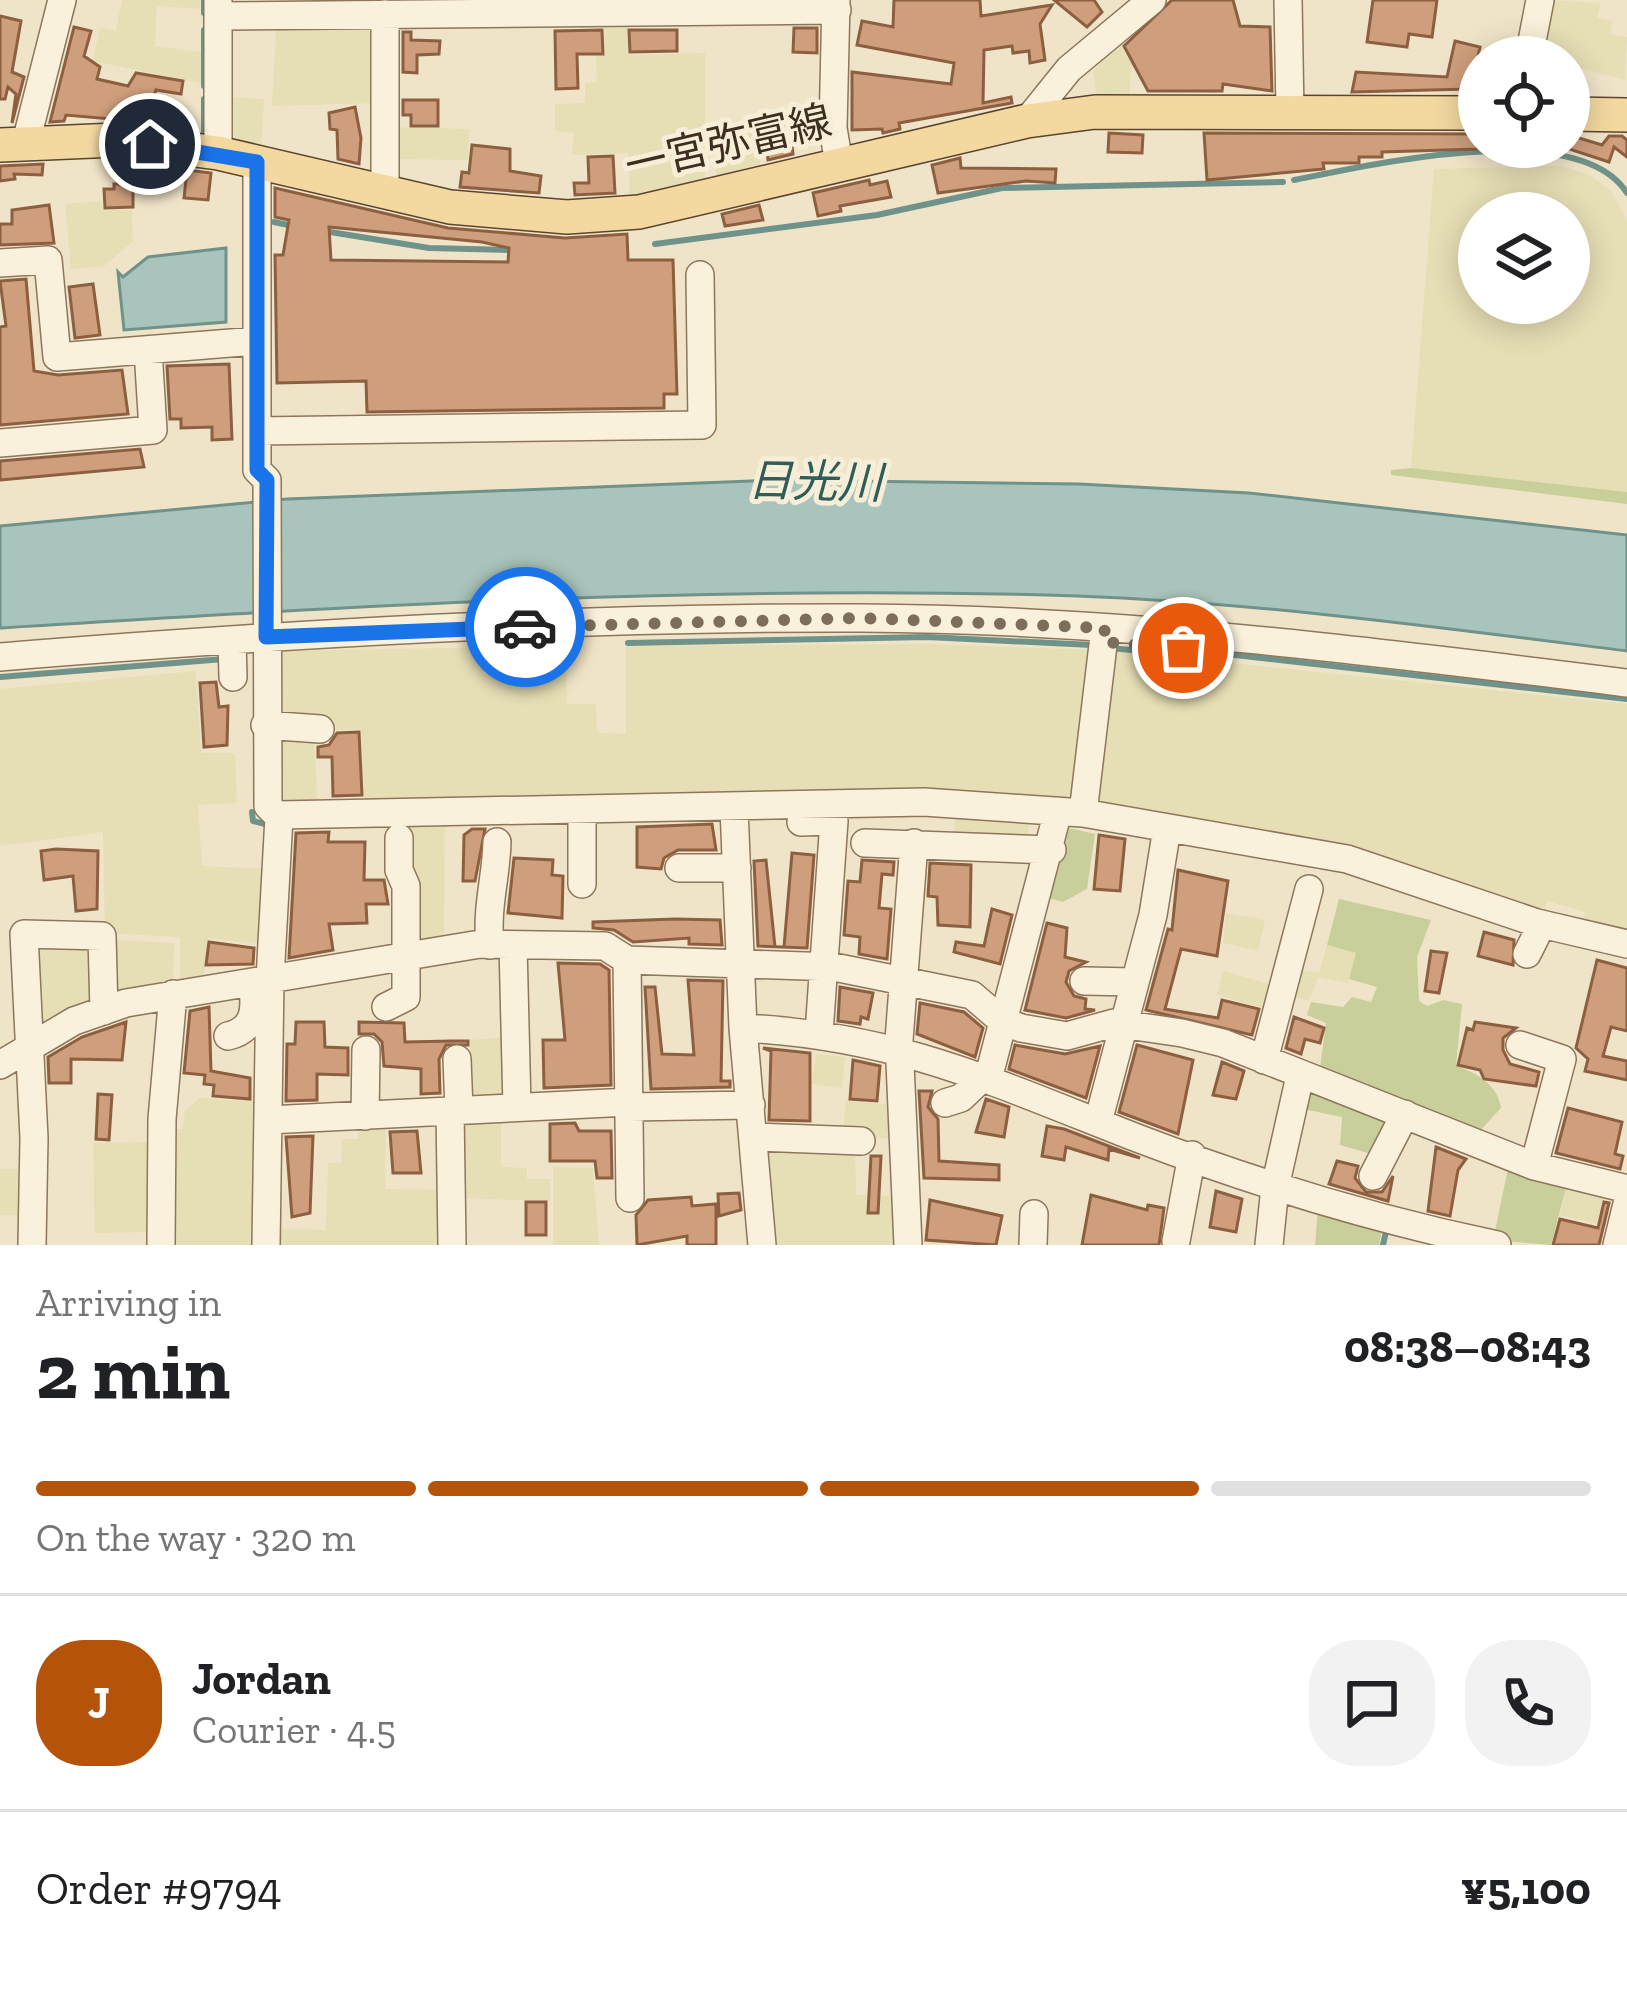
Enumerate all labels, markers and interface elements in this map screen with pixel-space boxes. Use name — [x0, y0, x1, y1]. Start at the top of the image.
map controls — [1458, 36, 1590, 324]
button: locate — [1458, 36, 1590, 168]
pin — [99, 93, 201, 195]
street label: 一宮弥富線 — [620, 95, 836, 191]
icon: home — [117, 111, 183, 177]
button: layers — [1458, 192, 1590, 324]
water label: 日光川 — [747, 454, 887, 510]
courier — [465, 567, 585, 687]
icon: car — [492, 594, 558, 660]
pin — [1132, 597, 1234, 699]
icon: bag — [1150, 615, 1216, 681]
text: Arriving in — [36, 1279, 221, 1326]
text: 08:38–08:43 — [1344, 1320, 1591, 1374]
text: 2 min — [36, 1324, 230, 1418]
text: On the way · 320 m — [36, 1514, 356, 1561]
button: chat — [1309, 1640, 1435, 1766]
button: phone — [1465, 1640, 1591, 1766]
text: Jordan — [192, 1652, 331, 1706]
text: J — [88, 1676, 110, 1730]
text: Courier · 4.5 — [192, 1706, 396, 1753]
text: Order #9794 — [36, 1862, 282, 1916]
text: ¥5,100 — [1461, 1862, 1591, 1916]

